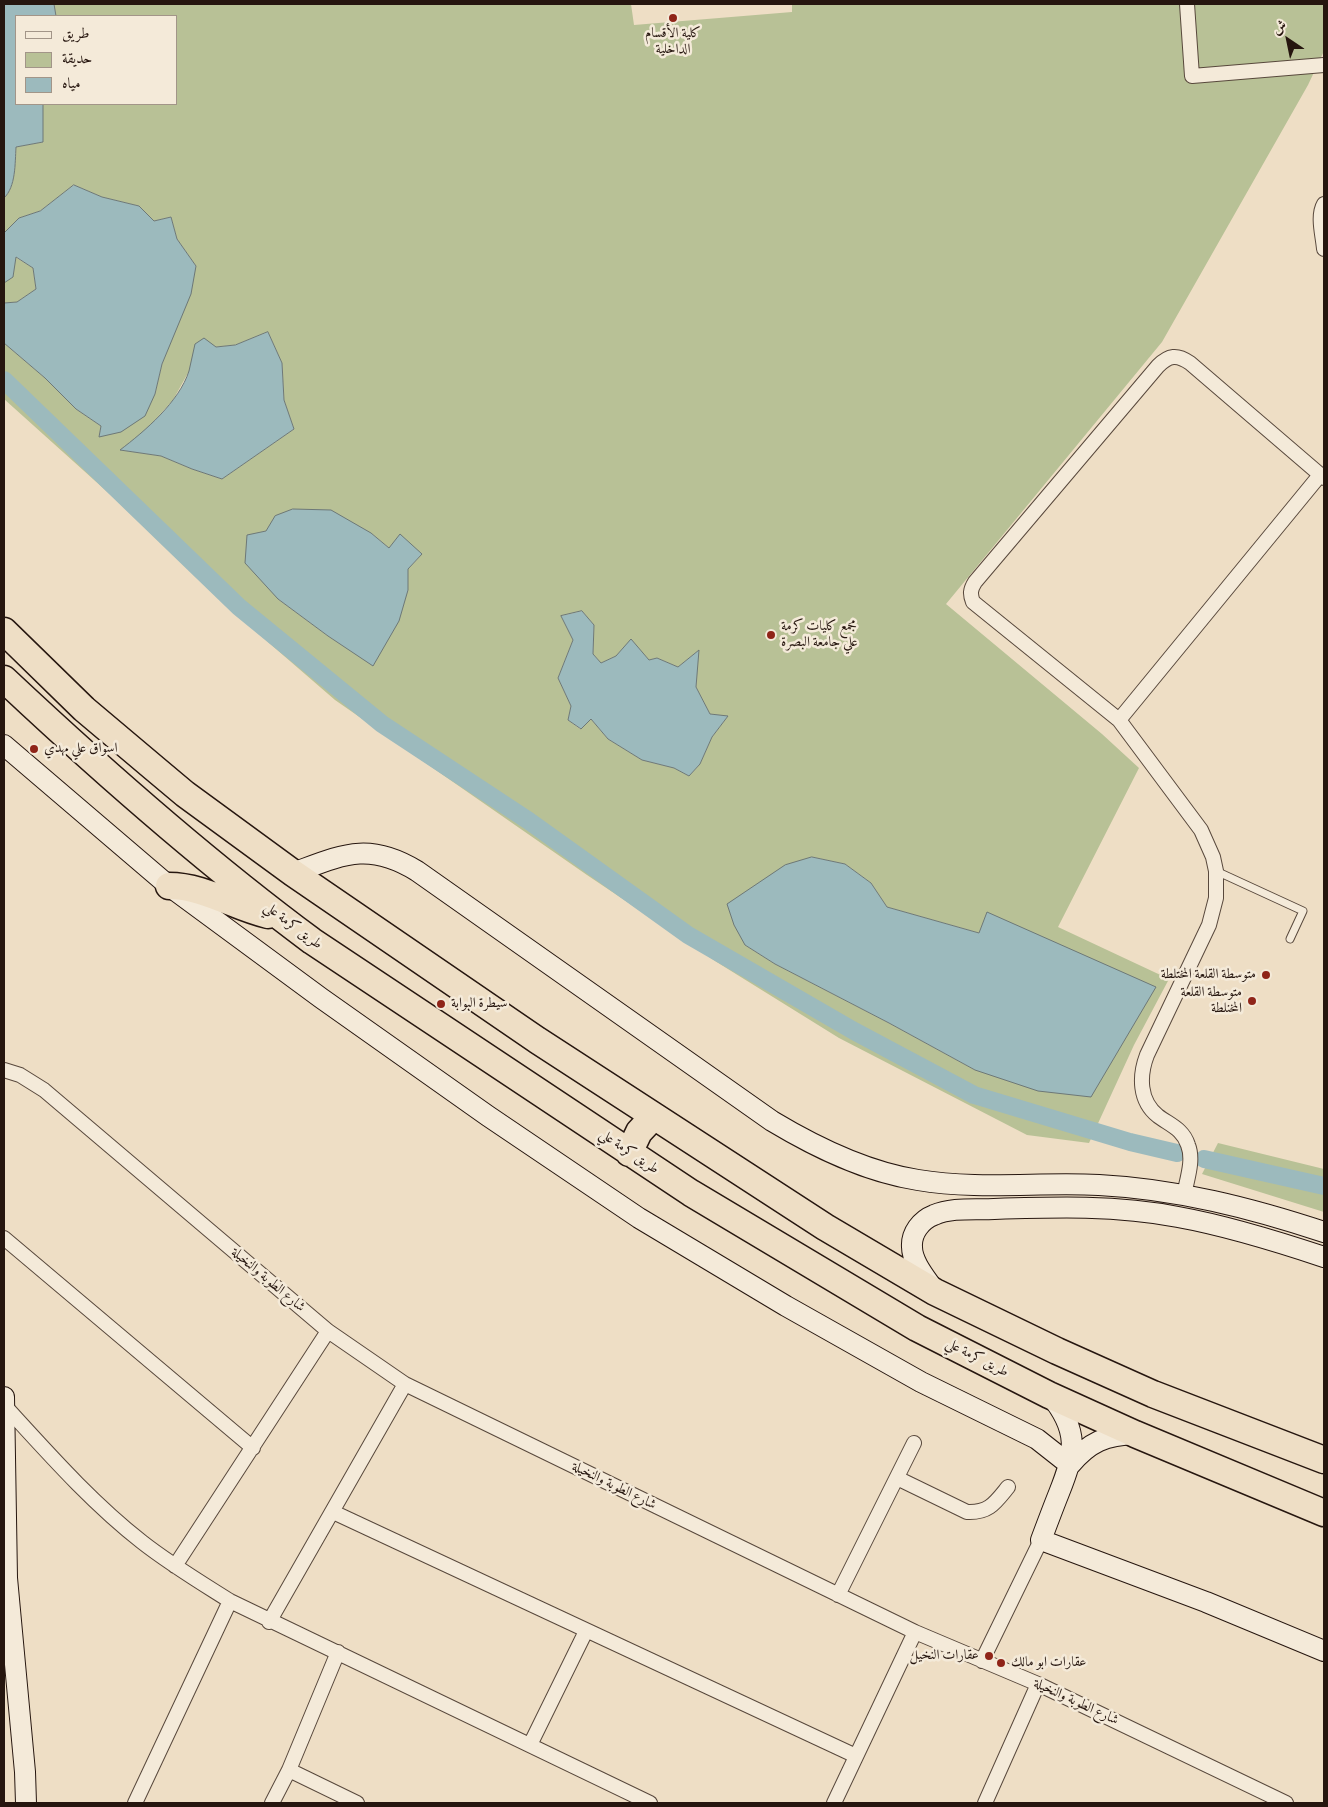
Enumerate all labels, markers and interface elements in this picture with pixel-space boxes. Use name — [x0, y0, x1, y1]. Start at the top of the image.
marker: كلية الأقسام الداخلية — [667, 12, 679, 24]
legend — [15, 15, 178, 105]
north arrow — [1263, 15, 1313, 65]
text: ش — [1268, 15, 1290, 39]
text: طريق — [62, 23, 89, 43]
place label: كلية الأقسام الداخلية — [645, 26, 701, 58]
text: حديقة — [62, 48, 92, 68]
text: مياه — [62, 73, 80, 93]
place label: مجمع كليات كرمة علي جامعة البصرة — [781, 619, 858, 652]
marker: مجمع كليات كرمة علي جامعة البصرة — [765, 629, 777, 641]
place label: اسواق علي مهدي — [44, 741, 117, 757]
marker: اسواق علي مهدي — [28, 743, 40, 755]
street label: طريق كرمة علي — [261, 899, 325, 953]
place label: متوسطة القلعة المختلطة — [1161, 967, 1256, 983]
marker: متوسطة القلعة المختلطة — [1260, 969, 1272, 981]
place label: متوسطة القلعة المخنلطة — [1181, 985, 1242, 1018]
marker: متوسطة القلعة المخنلطة — [1246, 995, 1258, 1007]
place label: سيطرة البوابة — [451, 996, 508, 1012]
marker: سيطرة البوابة — [435, 998, 447, 1010]
street label: طريق كرمة علي — [596, 1126, 662, 1178]
street label: شارع الطوبة والنخيلة — [227, 1244, 309, 1316]
street label: طريق كرمة علي — [943, 1335, 1011, 1381]
street label: شارع الطوبة والنخيلة — [569, 1458, 659, 1514]
place label: عقارات النخيل — [910, 1648, 979, 1664]
marker: عقارات النخيل — [983, 1650, 995, 1662]
place label: عقارات ابو مالك — [1011, 1655, 1087, 1671]
marker: عقارات ابو مالك — [995, 1657, 1007, 1669]
street label: شارع الطوبة والنخيلة — [1031, 1675, 1121, 1729]

